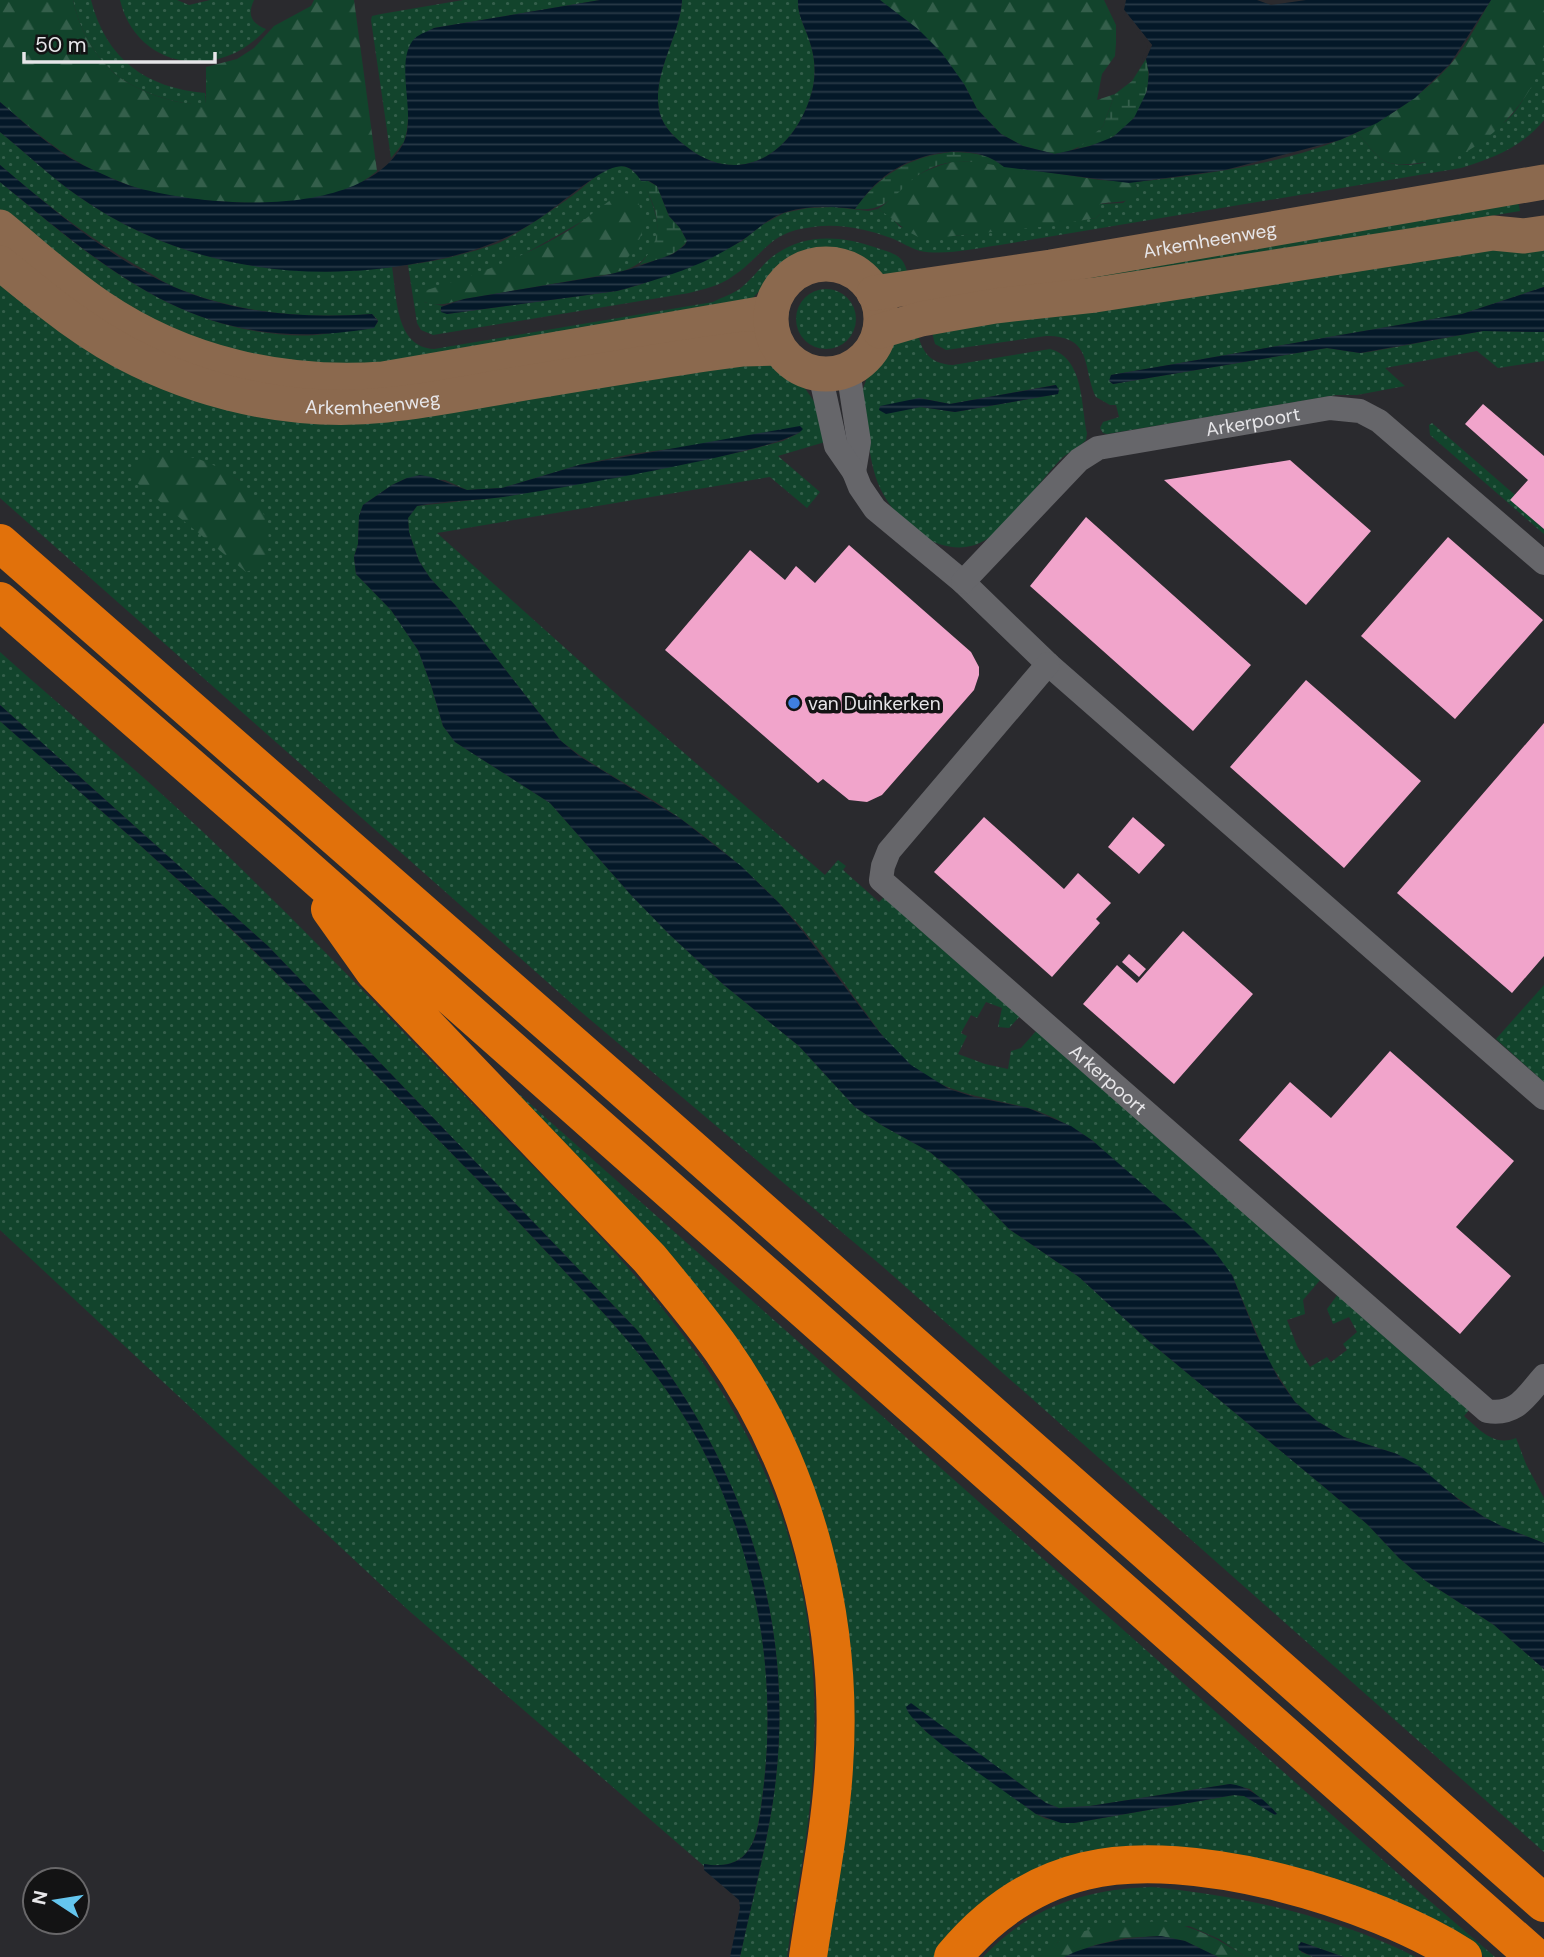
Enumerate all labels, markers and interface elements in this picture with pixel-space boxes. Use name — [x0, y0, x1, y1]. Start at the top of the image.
scale bar — [24, 21, 215, 65]
text: 50 m — [35, 31, 86, 59]
street label: Arkemheenweg — [1141, 216, 1279, 263]
street label: Arkemheenweg — [304, 385, 442, 420]
street label: Arkerpoort — [1204, 401, 1302, 442]
place label: van Duinkerken — [808, 691, 941, 716]
marker: van Duinkerken — [786, 695, 802, 711]
street label: Arkerpoort — [1064, 1038, 1152, 1120]
north arrow — [21, 1866, 91, 1936]
text: N — [26, 1888, 54, 1907]

